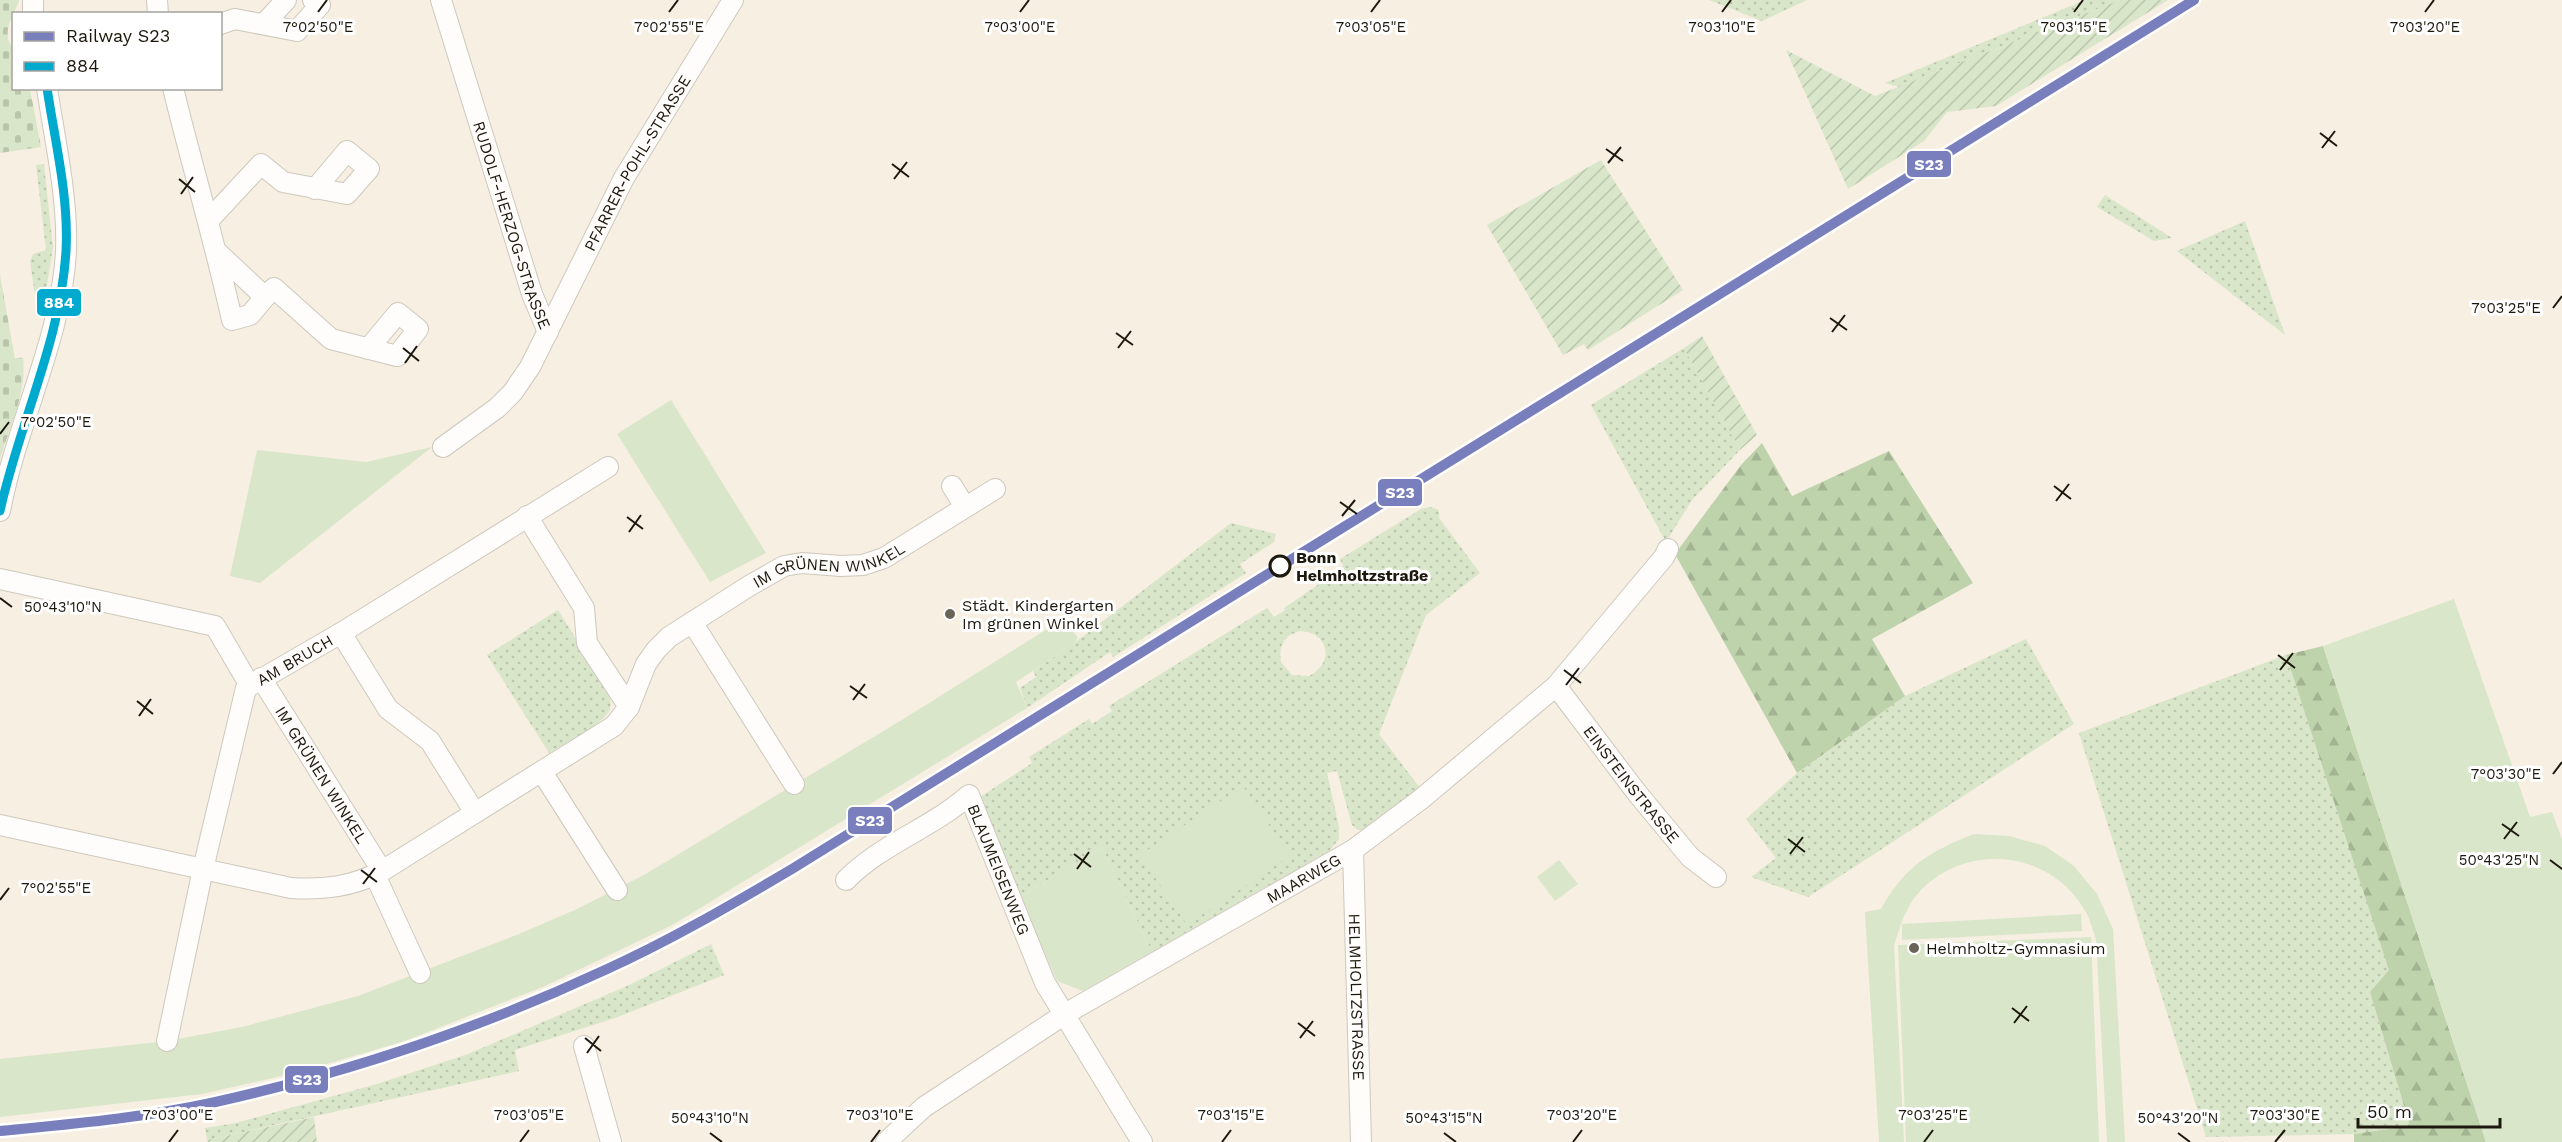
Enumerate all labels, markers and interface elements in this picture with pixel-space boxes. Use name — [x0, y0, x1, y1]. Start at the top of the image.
legend — [12, 12, 222, 90]
text: 7°02'50"E — [283, 18, 353, 36]
text: 7°02'55"E — [634, 18, 704, 36]
text: 7°03'00"E — [985, 18, 1055, 36]
text: 7°03'05"E — [1336, 18, 1406, 36]
text: 7°03'10"E — [1688, 18, 1756, 36]
text: 7°03'15"E — [2041, 18, 2107, 36]
text: 7°03'20"E — [2390, 18, 2460, 36]
text: Railway S23 — [66, 25, 170, 46]
text: 884 — [66, 55, 99, 76]
street label: PFARRER-POHL-STRASSE — [580, 72, 695, 254]
street label: RUDOLF-HERZOG-STRASSE — [469, 119, 555, 332]
line badge: S23 — [1906, 150, 1952, 178]
text: S23 — [1914, 155, 1944, 174]
line badge: 884 — [36, 288, 82, 317]
text: 884 — [44, 293, 74, 312]
text: 7°03'25"E — [2471, 299, 2541, 317]
text: 7°02'50"E — [21, 413, 91, 431]
line badge: S23 — [1377, 478, 1423, 507]
text: S23 — [1385, 483, 1415, 502]
street label: IM GRÜNEN WINKEL — [749, 538, 909, 592]
place label: Bonn Helmholtzstraße — [1296, 548, 1428, 585]
marker: Bonn Helmholtzstraße — [1269, 555, 1291, 577]
place label: Städt. Kindergarten Im grünen Winkel — [962, 596, 1114, 633]
text: 50°43'10"N — [24, 598, 102, 616]
marker: Städt. Kindergarten Im grünen Winkel — [943, 607, 957, 621]
street label: AM BRUCH — [253, 631, 336, 690]
street label: IM GRÜNEN WINKEL — [271, 703, 371, 847]
street label: EINSTEINSTRASSE — [1579, 722, 1683, 847]
text: 7°03'30"E — [2471, 765, 2541, 783]
street label: BLAUMEISENWEG — [964, 801, 1033, 938]
line badge: S23 — [847, 806, 893, 835]
text: S23 — [855, 811, 885, 830]
street label: MAARWEG — [1263, 850, 1344, 907]
text: 50°43'25"N — [2459, 851, 2539, 869]
text: 7°02'55"E — [21, 879, 91, 897]
street label: HELMHOLTZSTRASSE — [1345, 913, 1368, 1081]
place label: Helmholtz-Gymnasium — [1926, 939, 2106, 958]
marker: Helmholtz-Gymnasium — [1907, 941, 1921, 955]
line badge: S23 — [284, 1065, 329, 1094]
text: S23 — [292, 1070, 322, 1089]
scale bar — [2358, 1091, 2500, 1129]
text: 50 m — [2367, 1101, 2412, 1122]
text: 7°03'00"E — [143, 1106, 213, 1124]
text: 7°03'05"E — [494, 1106, 564, 1124]
text: 7°03'10"E — [846, 1106, 914, 1124]
text: 7°03'15"E — [1198, 1106, 1264, 1124]
text: 7°03'20"E — [1547, 1106, 1617, 1124]
text: 7°03'25"E — [1898, 1106, 1968, 1124]
text: 7°03'30"E — [2250, 1106, 2320, 1124]
text: 50°43'10"N — [671, 1109, 749, 1127]
text: 50°43'15"N — [1405, 1109, 1483, 1127]
text: 50°43'20"N — [2137, 1109, 2219, 1127]

